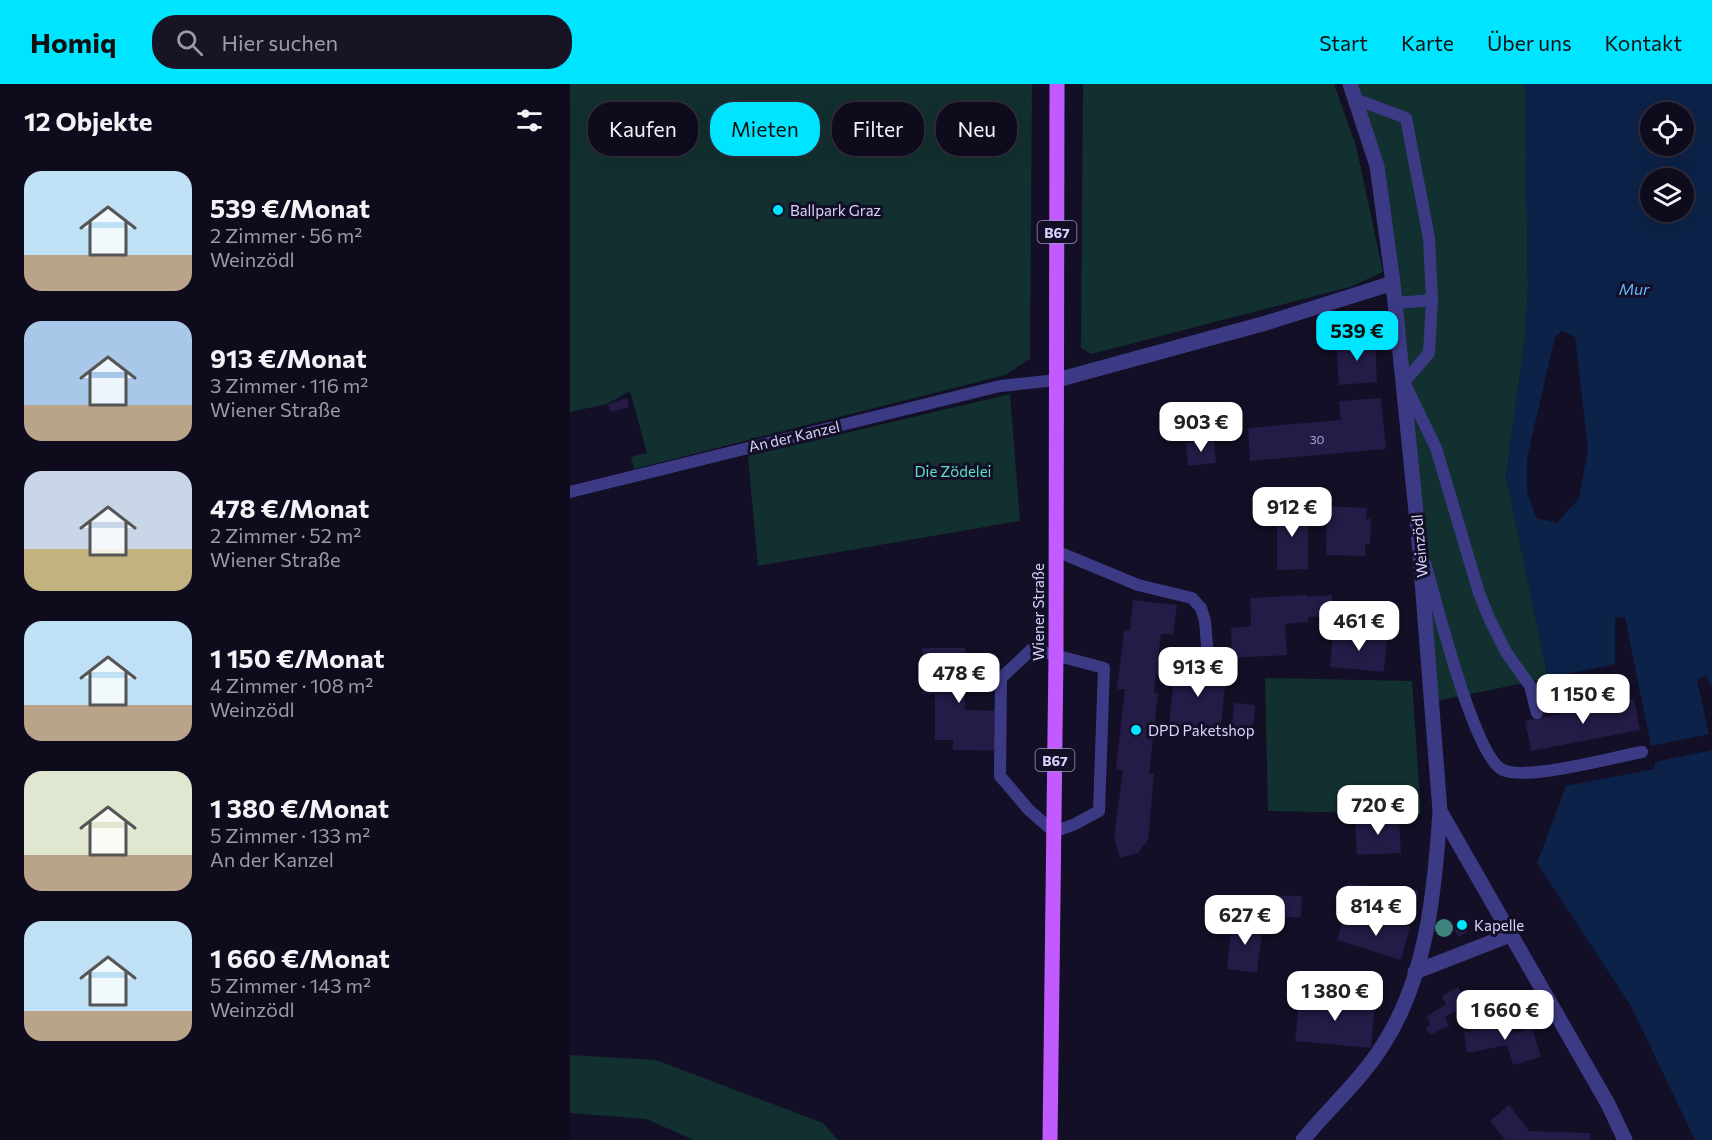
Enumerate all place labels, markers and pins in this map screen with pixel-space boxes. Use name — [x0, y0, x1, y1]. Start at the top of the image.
place label: Ballpark Graz — [790, 201, 881, 219]
marker: Ballpark Graz — [771, 203, 785, 217]
pin: 539 € — [1315, 311, 1399, 362]
pin: 903 € — [1159, 402, 1243, 453]
pin: 912 € — [1250, 487, 1334, 538]
pin: 461 € — [1317, 601, 1401, 652]
pin: 913 € — [1156, 647, 1240, 698]
pin: 478 € — [917, 653, 1001, 704]
pin: 1 150 € — [1528, 674, 1638, 725]
place label: DPD Paketshop — [1148, 721, 1255, 739]
marker: DPD Paketshop — [1129, 723, 1143, 737]
pin: 720 € — [1336, 785, 1420, 836]
pin: 814 € — [1334, 886, 1418, 937]
pin: 627 € — [1203, 895, 1287, 946]
place label: Kapelle — [1474, 916, 1524, 934]
marker: Kapelle — [1455, 918, 1469, 932]
pin: 1 380 € — [1280, 971, 1390, 1022]
pin: 1 660 € — [1450, 990, 1560, 1041]

